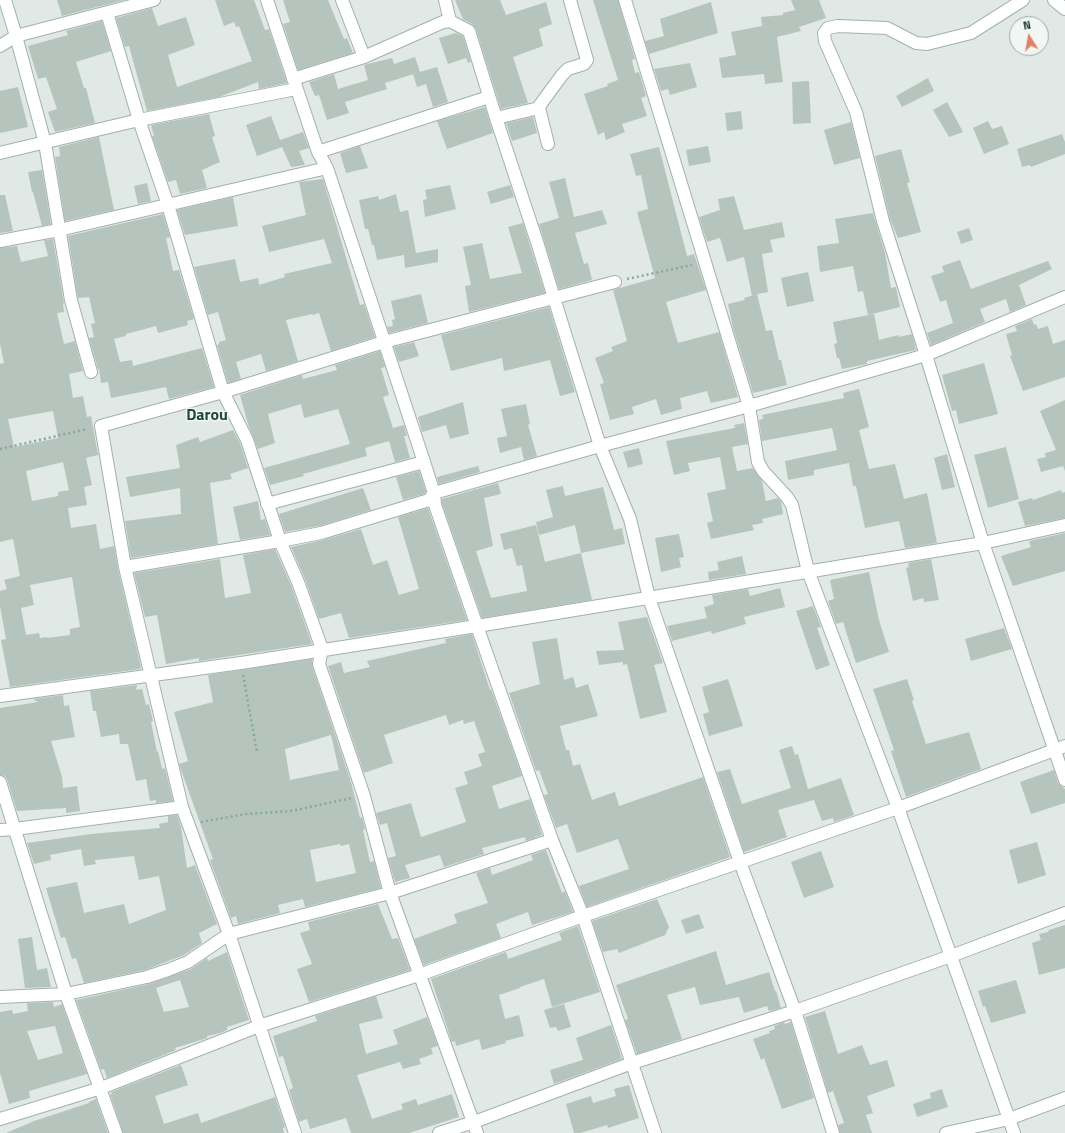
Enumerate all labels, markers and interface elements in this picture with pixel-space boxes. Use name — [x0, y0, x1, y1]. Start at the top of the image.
north arrow — [1009, 16, 1049, 56]
text: N — [1022, 17, 1032, 34]
district label: Darou — [186, 406, 228, 426]

